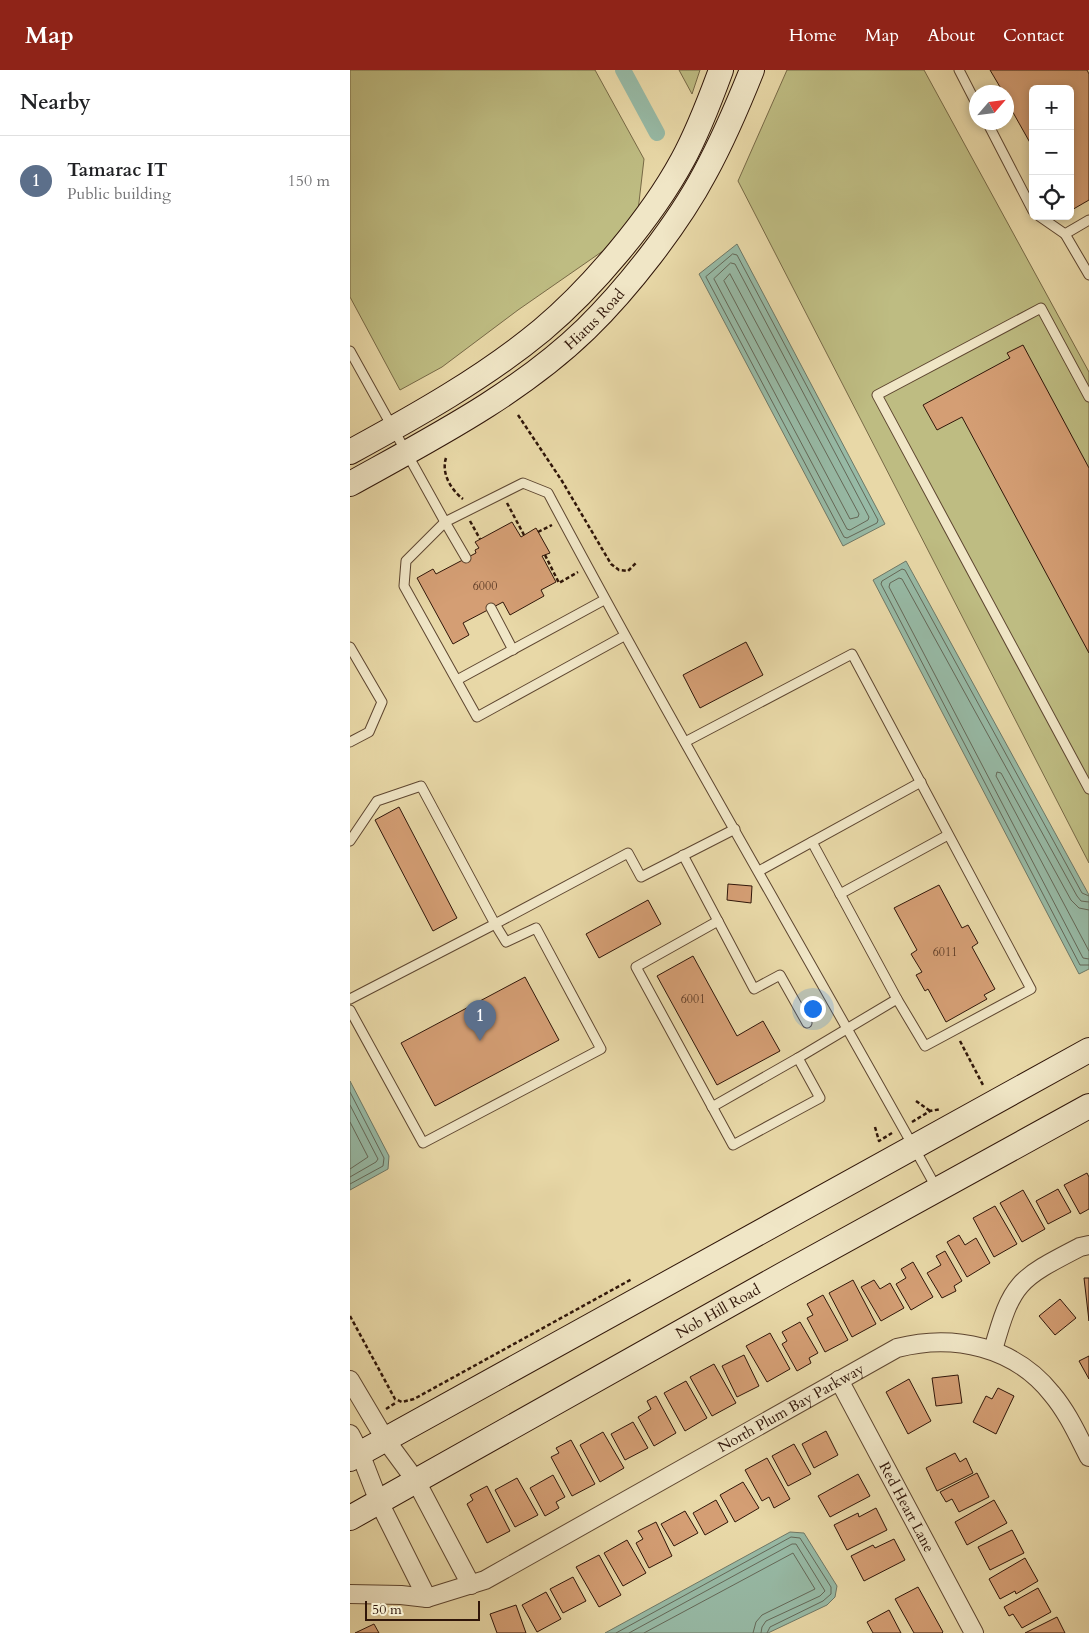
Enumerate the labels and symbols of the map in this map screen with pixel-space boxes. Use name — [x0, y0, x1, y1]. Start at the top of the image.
north arrow — [969, 85, 1014, 130]
street label: Hiatus Road — [560, 285, 629, 354]
house number: 6000 — [473, 578, 497, 594]
house number: 6011 — [933, 944, 957, 960]
house number: 6001 — [681, 991, 705, 1007]
your location — [800, 996, 826, 1022]
pin: 1 — [464, 1000, 496, 1041]
street label: Nob Hill Road — [672, 1279, 764, 1343]
street label: North Plum Bay Parkway — [714, 1358, 868, 1457]
street label: Red Heart Lane — [874, 1458, 939, 1556]
scale bar — [365, 1598, 480, 1621]

